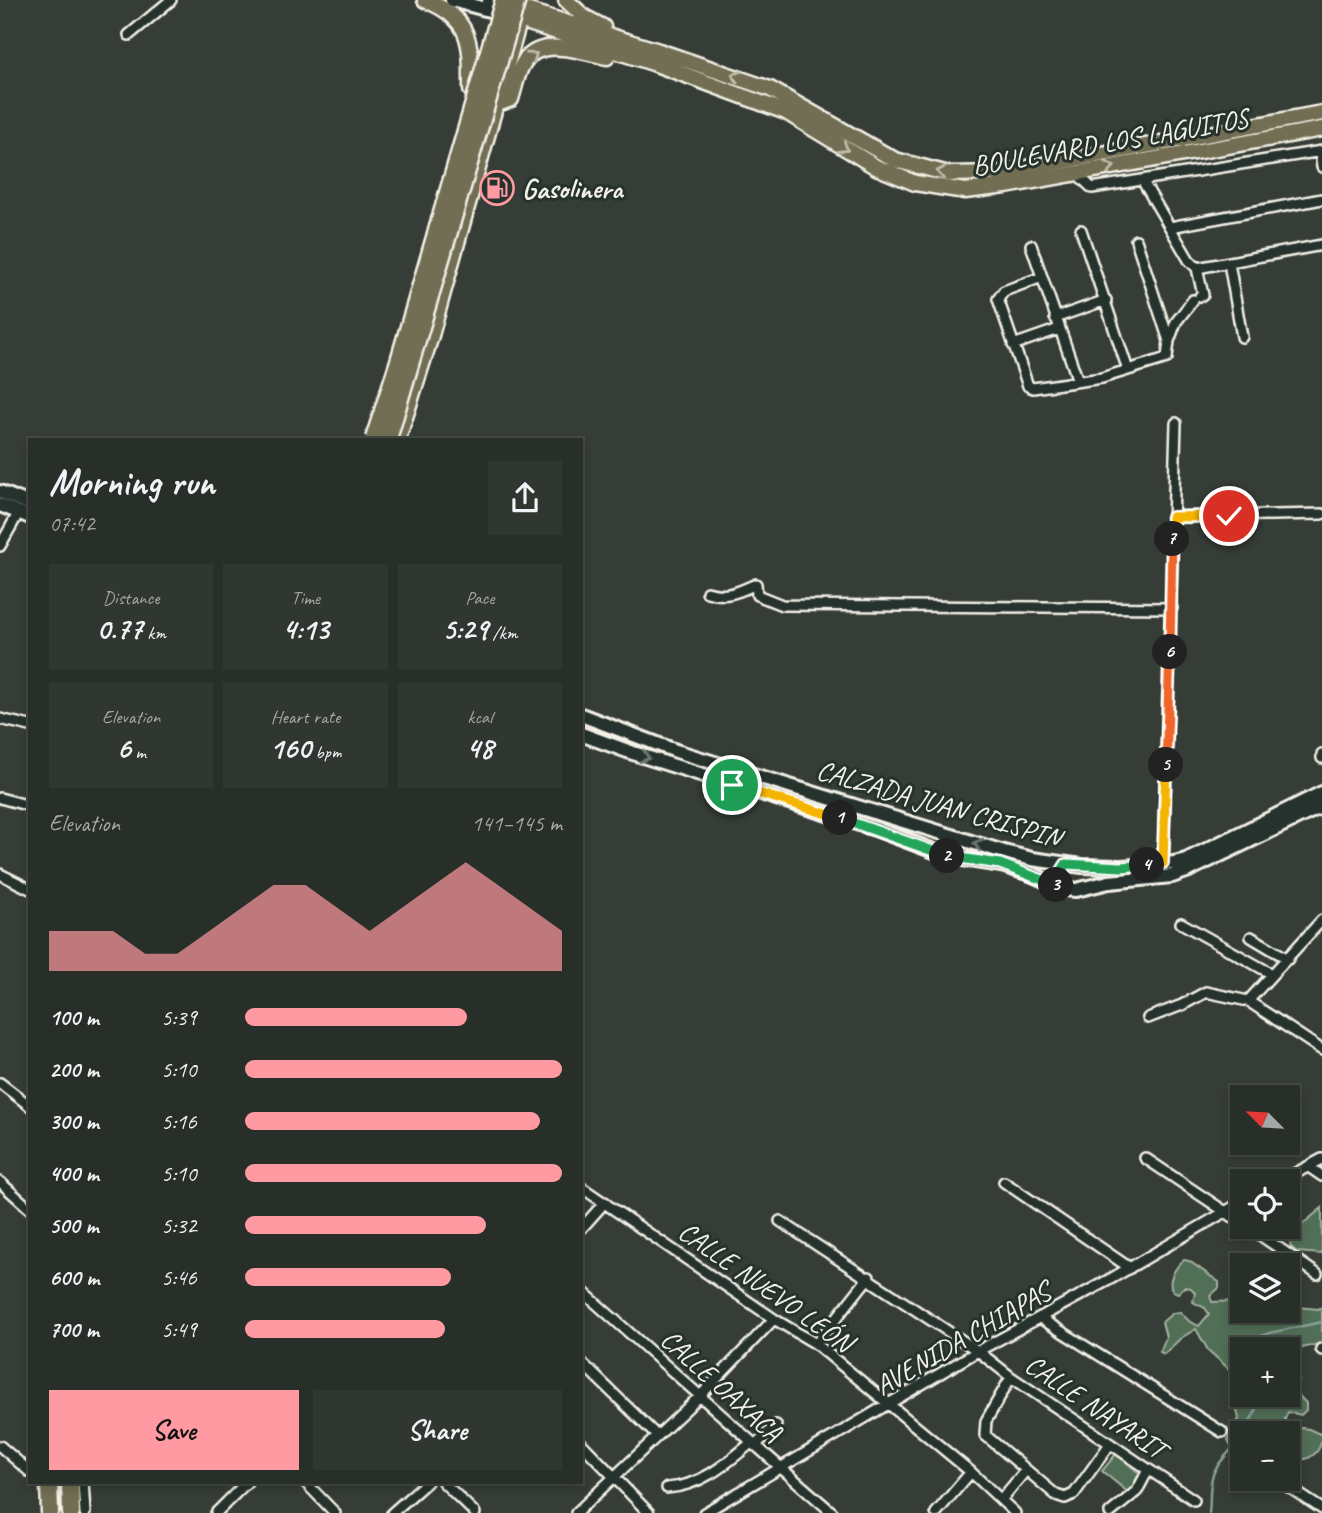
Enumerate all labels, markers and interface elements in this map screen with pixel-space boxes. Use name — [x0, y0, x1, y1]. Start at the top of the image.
one-way arrow — [525, 52, 538, 64]
one-way arrow — [731, 70, 743, 84]
street label: BOULEVARD LOS LAGUITOS — [969, 99, 1254, 183]
one-way arrow — [837, 139, 850, 152]
one-way arrow — [1103, 161, 1115, 176]
one-way arrow — [935, 165, 947, 180]
fuel station icon: Gasolinera — [478, 169, 516, 207]
place label: Gasolinera — [522, 171, 625, 206]
text: Morning run — [49, 459, 215, 506]
button: share — [488, 461, 562, 535]
pin — [1199, 486, 1259, 546]
icon: check — [1210, 497, 1248, 535]
text: 07:42 — [49, 509, 95, 538]
pin: 7 — [1154, 522, 1190, 556]
text: 7 — [1167, 526, 1176, 550]
text: Distance — [103, 586, 160, 610]
text: Time — [291, 586, 320, 610]
text: Pace — [465, 586, 494, 610]
text: 0.77 — [96, 610, 143, 648]
text: 4:13 — [282, 610, 329, 648]
text: 5:29 — [442, 610, 488, 648]
text: km — [143, 621, 166, 645]
text: /km — [488, 621, 517, 645]
pin: 6 — [1152, 634, 1188, 670]
text: 6 — [1165, 639, 1174, 663]
text: Elevation — [102, 705, 160, 729]
text: Heart rate — [271, 705, 340, 729]
text: kcal — [467, 705, 492, 729]
text: 6 — [116, 729, 131, 767]
text: 160 — [270, 729, 311, 767]
text: 48 — [466, 729, 493, 767]
text: m — [131, 740, 146, 764]
text: bpm — [311, 740, 341, 764]
pin: 5 — [1148, 748, 1184, 782]
one-way arrow — [638, 749, 651, 763]
street label: CALZADA JUAN CRISPIN — [813, 752, 1069, 856]
text: 5 — [1161, 752, 1170, 776]
pin — [702, 755, 762, 815]
icon: arrive — [713, 766, 751, 804]
pin: 1 — [822, 800, 858, 836]
text: 1 — [835, 805, 844, 829]
text: Elevation — [49, 809, 120, 838]
text: 141–145 m — [471, 809, 562, 838]
pin: 2 — [930, 838, 964, 874]
one-way arrow — [973, 838, 985, 852]
text: 2 — [942, 843, 951, 867]
pin: 4 — [1130, 848, 1164, 882]
text: 4 — [1142, 852, 1151, 876]
pin: 3 — [1038, 868, 1074, 903]
text: 3 — [1051, 872, 1060, 896]
text: 100 m — [49, 1003, 99, 1032]
text: 5:39 — [161, 1003, 197, 1032]
text: 200 m — [49, 1055, 99, 1084]
text: 5:10 — [161, 1055, 197, 1084]
north arrow — [1230, 1085, 1300, 1155]
map controls — [1230, 1085, 1300, 1491]
text: 300 m — [49, 1107, 99, 1136]
text: 5:16 — [161, 1107, 197, 1136]
text: 400 m — [49, 1159, 99, 1188]
text: 5:10 — [161, 1159, 197, 1188]
button: locate — [1230, 1169, 1300, 1239]
text: 500 m — [49, 1211, 98, 1240]
text: 5:32 — [161, 1211, 197, 1240]
street label: CALLE NUEVO LEÓN — [672, 1213, 863, 1362]
button: layers — [1230, 1253, 1300, 1323]
text: 600 m — [49, 1263, 99, 1292]
text: 5:46 — [161, 1263, 197, 1292]
street label: AVENIDA CHIAPAS — [868, 1271, 1061, 1403]
text: 700 m — [49, 1315, 99, 1344]
text: 5:49 — [161, 1315, 197, 1344]
street label: CALLE OAXACA — [654, 1322, 791, 1450]
button: + — [1230, 1337, 1300, 1407]
street label: CALLE NAYARIT — [1019, 1346, 1178, 1470]
button: Save — [49, 1390, 299, 1470]
button: Share — [313, 1390, 562, 1470]
button: − — [1230, 1421, 1300, 1491]

